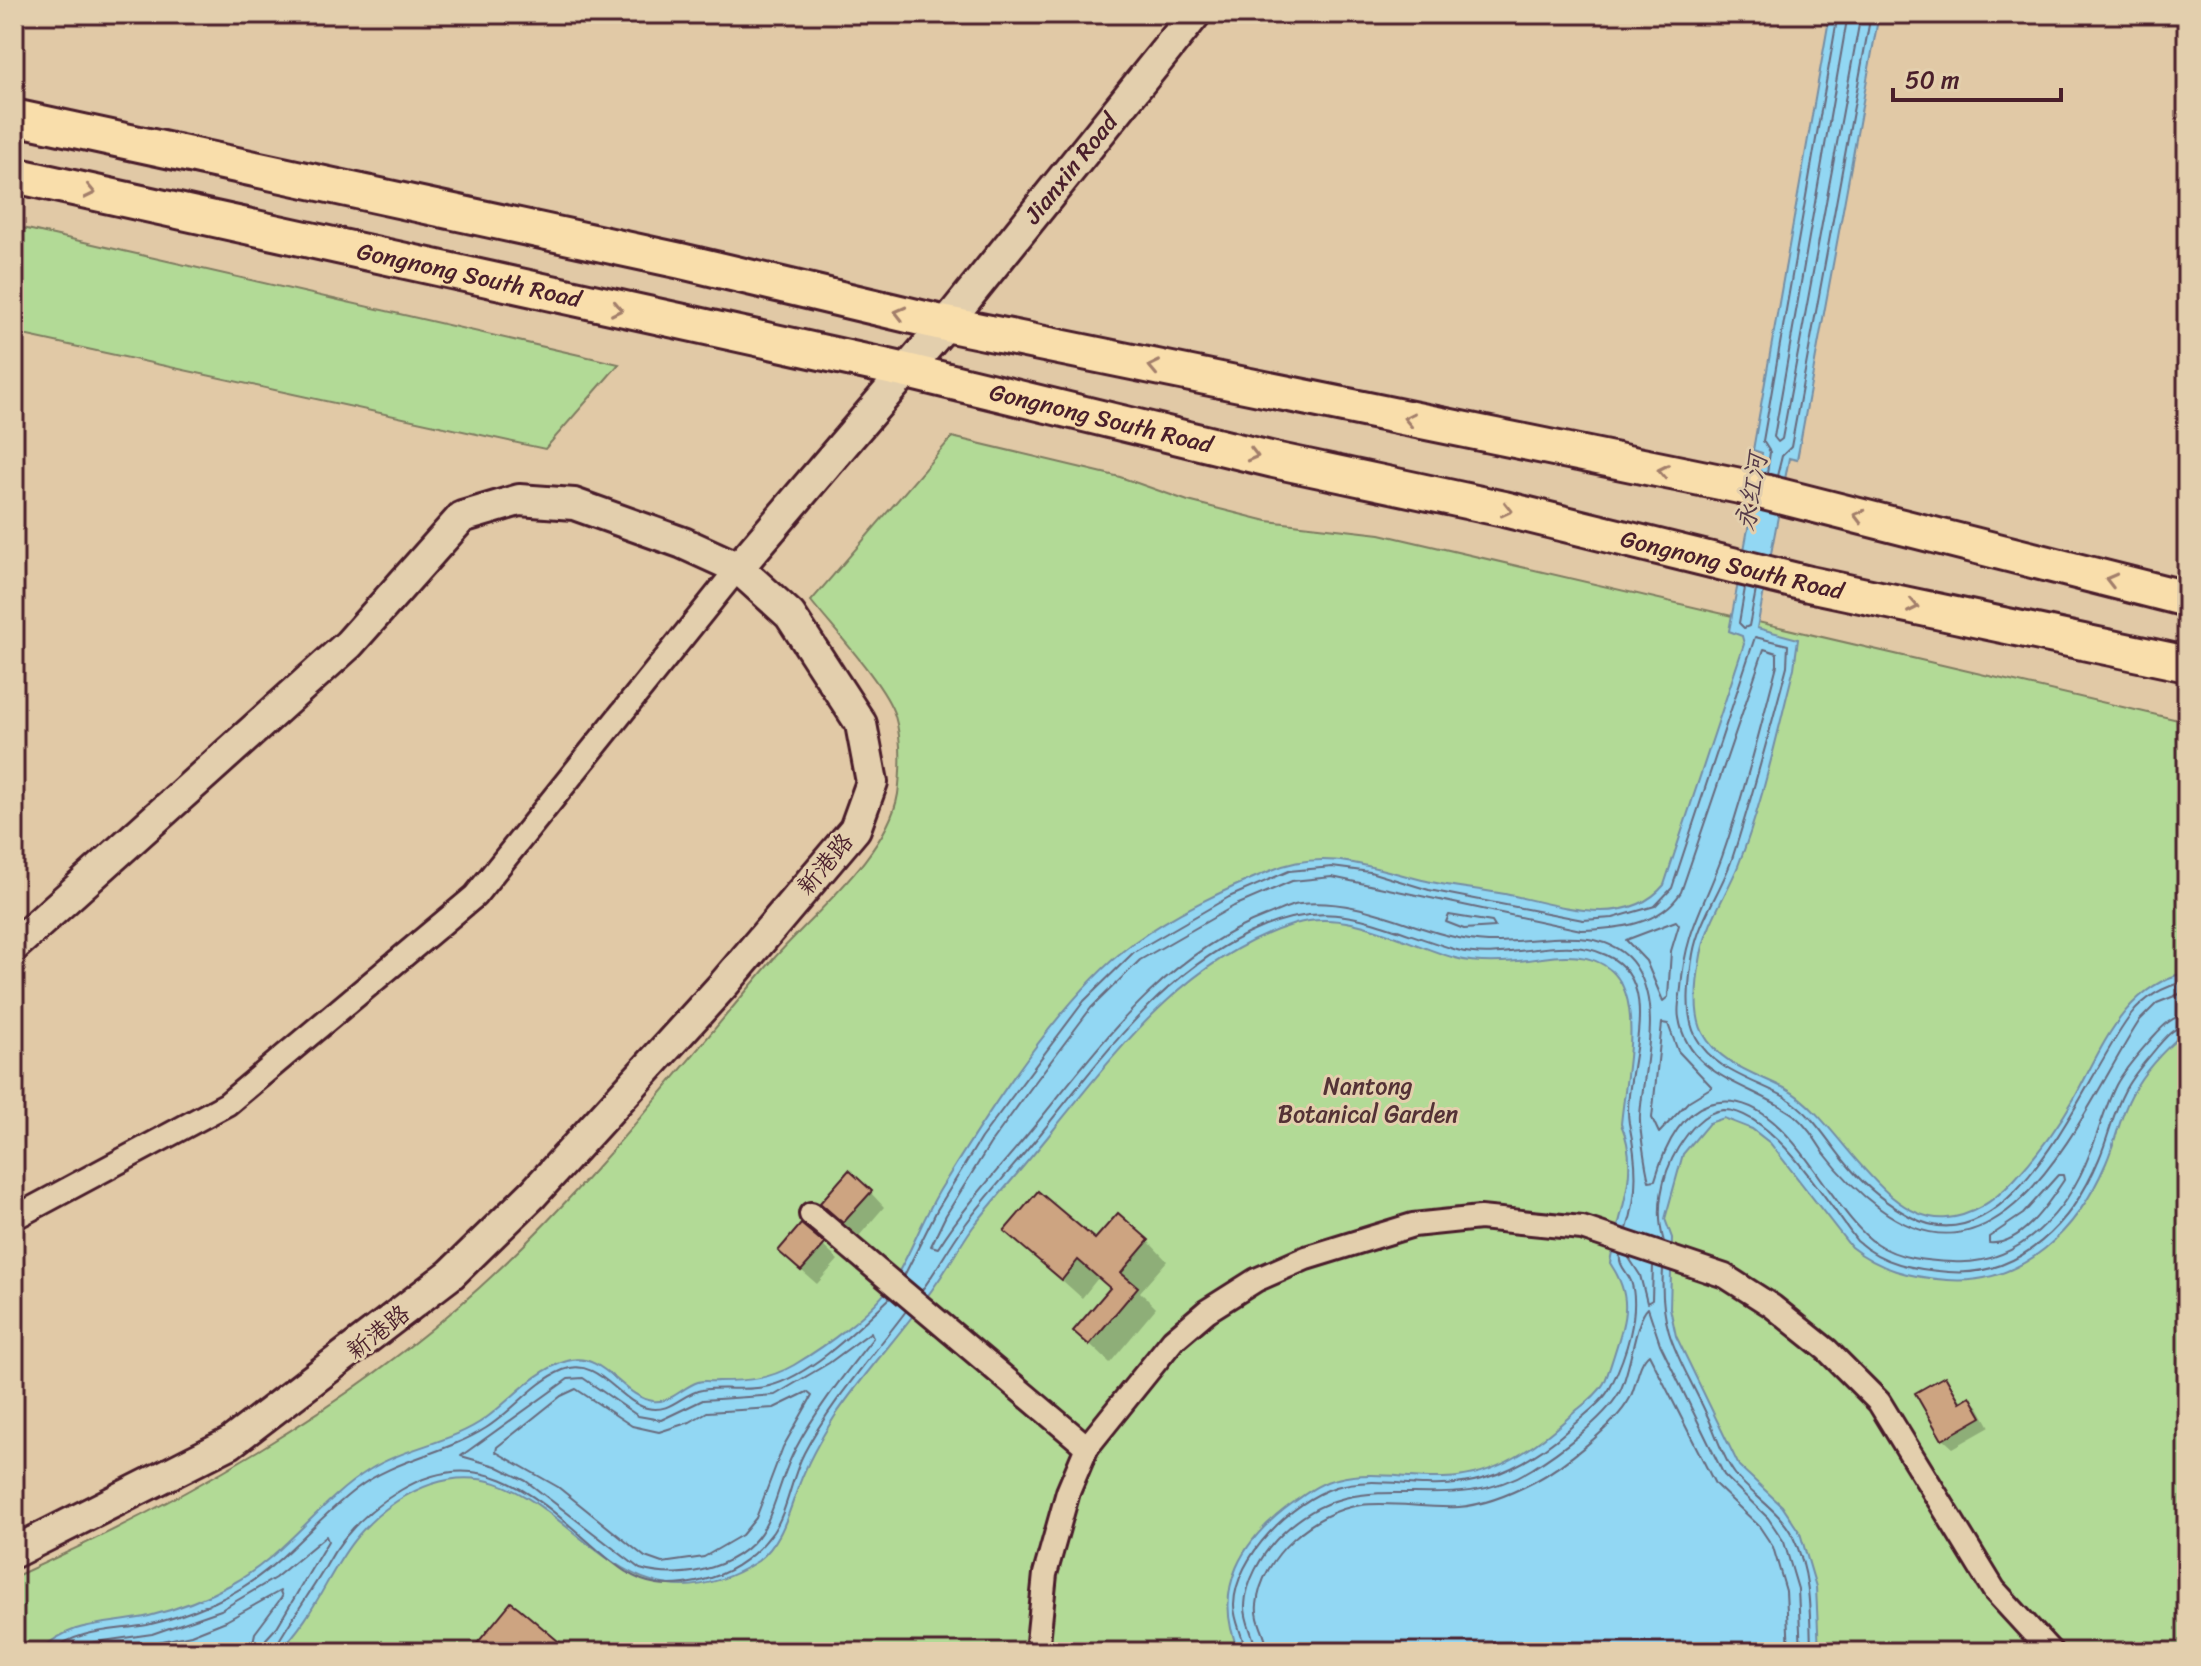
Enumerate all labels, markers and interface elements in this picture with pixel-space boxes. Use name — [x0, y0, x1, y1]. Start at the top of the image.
scale bar — [1893, 52, 2061, 102]
text: 50 m — [1905, 59, 1960, 101]
street label: Jianxin Road — [1012, 102, 1130, 234]
one-way arrow — [83, 183, 96, 200]
street label: Gongnong South Road — [353, 230, 587, 320]
one-way arrow — [610, 300, 624, 317]
one-way arrow — [893, 305, 907, 322]
one-way arrow — [1148, 359, 1161, 376]
street label: Gongnong South Road — [985, 371, 1218, 466]
one-way arrow — [1402, 411, 1416, 428]
one-way arrow — [1245, 445, 1259, 462]
water label: 永红河 — [1722, 446, 1781, 534]
one-way arrow — [1657, 463, 1671, 480]
one-way arrow — [1499, 501, 1513, 518]
one-way arrow — [1853, 508, 1867, 525]
street label: Gongnong South Road — [1616, 517, 1849, 612]
one-way arrow — [2105, 573, 2119, 590]
one-way arrow — [1905, 597, 1919, 614]
street label: 新港路 — [786, 823, 864, 905]
park label: Nantong Botanical Garden — [1278, 1065, 1458, 1135]
street label: 新港路 — [337, 1293, 419, 1371]

